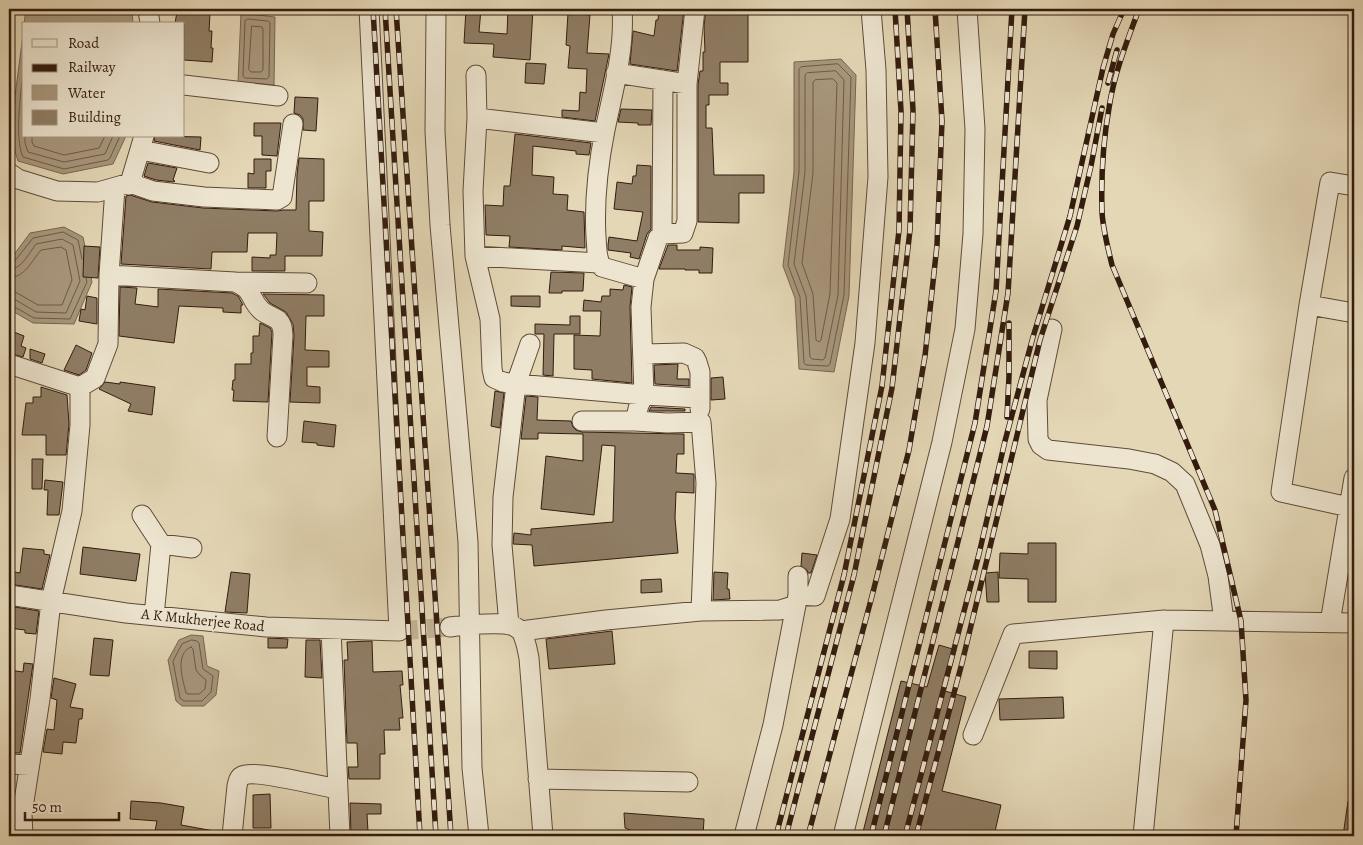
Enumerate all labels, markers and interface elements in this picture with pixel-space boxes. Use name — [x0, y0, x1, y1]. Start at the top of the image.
legend — [22, 22, 185, 138]
text: Road — [68, 33, 100, 53]
text: Railway — [68, 57, 116, 77]
text: Water — [67, 83, 105, 103]
text: Building — [68, 107, 121, 127]
street label: A K Mukherjee Road — [139, 603, 267, 637]
scale bar — [25, 790, 119, 822]
text: 50 m — [32, 797, 62, 817]

